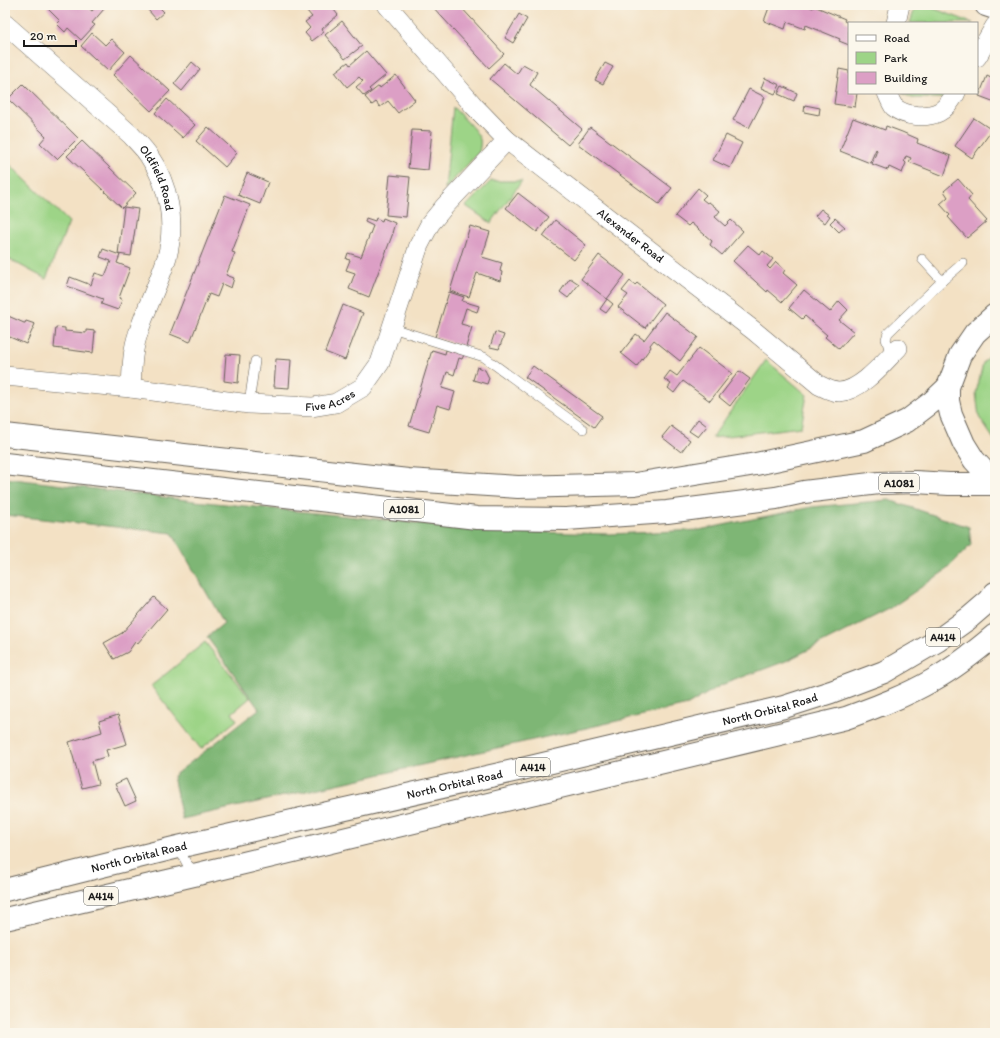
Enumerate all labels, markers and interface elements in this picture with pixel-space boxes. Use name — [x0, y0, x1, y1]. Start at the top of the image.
scale bar — [24, 22, 76, 48]
legend — [848, 22, 978, 94]
text: 20 m — [30, 29, 57, 43]
text: Road — [884, 31, 910, 45]
text: Park — [884, 51, 908, 65]
text: Building — [884, 71, 928, 85]
street label: Oldfield Road — [136, 142, 177, 212]
street label: Alexander Road — [595, 205, 667, 266]
street label: Five Acres — [305, 386, 358, 414]
road number: A1081 — [879, 474, 919, 492]
road number: A1081 — [384, 500, 424, 518]
road number: A414 — [926, 628, 960, 646]
street label: North Orbital Road — [721, 690, 820, 728]
road number: A414 — [516, 758, 550, 776]
street label: North Orbital Road — [405, 766, 505, 802]
street label: North Orbital Road — [90, 838, 189, 875]
road number: A414 — [84, 887, 118, 905]

